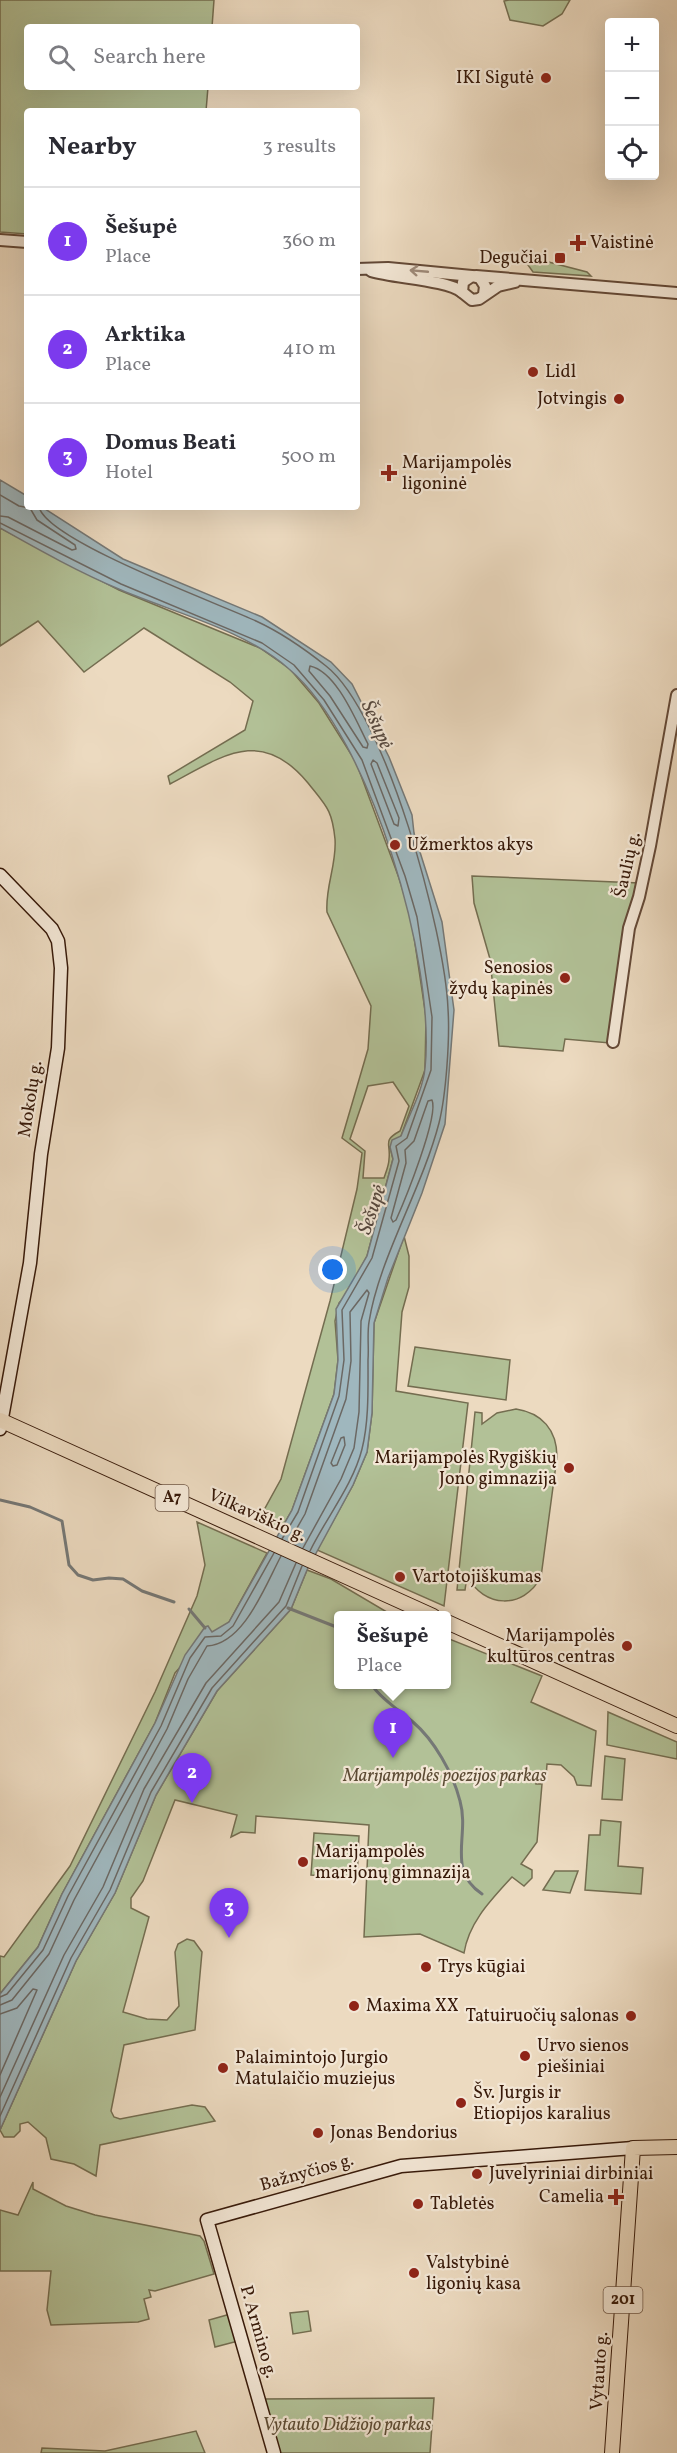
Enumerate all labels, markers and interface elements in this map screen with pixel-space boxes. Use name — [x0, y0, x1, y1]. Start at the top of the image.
map controls — [605, 18, 659, 180]
button: + — [605, 18, 659, 72]
search box — [24, 24, 360, 90]
icon: search — [45, 41, 78, 74]
text: Search here — [93, 42, 206, 73]
place label: IKI Sigutė — [456, 66, 534, 91]
marker: IKI Sigutė — [539, 71, 553, 85]
button: − — [605, 72, 659, 126]
button: locate — [605, 126, 659, 180]
text: Nearby — [48, 129, 137, 165]
text: 3 results — [262, 133, 336, 161]
text: Šešupė — [105, 212, 177, 243]
text: 1 — [63, 227, 72, 255]
text: 360 m — [282, 227, 336, 255]
place label: Vaistinė — [590, 231, 654, 256]
marker: Vaistinė — [571, 236, 585, 250]
text: Place — [105, 243, 151, 271]
place label: Degučiai — [479, 246, 548, 271]
marker: Degučiai — [553, 251, 567, 265]
one-way arrow — [409, 265, 429, 276]
text: Arktika — [105, 320, 186, 351]
text: 2 — [62, 335, 73, 363]
text: 410 m — [283, 335, 336, 363]
text: Place — [105, 351, 151, 379]
place label: Lidl — [545, 360, 576, 385]
marker: Lidl — [526, 365, 540, 379]
place label: Jotvingis — [537, 387, 607, 412]
marker: Jotvingis — [612, 392, 626, 406]
text: Domus Beati — [105, 428, 236, 459]
text: 3 — [62, 443, 73, 471]
text: 500 m — [281, 443, 336, 471]
place label: Marijampolės ligoninė — [402, 451, 512, 497]
text: Hotel — [105, 459, 153, 487]
marker: Marijampolės ligoninė — [380, 464, 398, 482]
water label: Šešupė — [353, 696, 399, 754]
street label: Šaulių g. — [608, 830, 648, 900]
place label: Užmerktos akys — [407, 833, 533, 858]
marker: Užmerktos akys — [388, 838, 402, 852]
place label: Senosios žydų kapinės — [449, 956, 553, 1002]
marker: Senosios žydų kapinės — [558, 971, 572, 985]
street label: Mokolų g. — [13, 1059, 49, 1139]
water label: Šešupė — [352, 1181, 395, 1239]
your location — [318, 1255, 347, 1284]
place label: Marijampolės Rygiškių Jono gimnazija — [375, 1446, 557, 1492]
marker: Marijampolės Rygiškių Jono gimnazija — [562, 1461, 576, 1475]
street label: Vilkaviškio g. — [204, 1483, 310, 1549]
road number: A7 — [156, 1485, 188, 1511]
place label: Vartotojiškumas — [412, 1565, 541, 1590]
marker: Vartotojiškumas — [393, 1570, 407, 1584]
popup — [334, 1611, 451, 1689]
text: Šešupė — [356, 1621, 429, 1652]
place label: Marijampolės kultūros centras — [487, 1624, 615, 1670]
marker: Marijampolės kultūros centras — [620, 1639, 634, 1653]
text: Place — [356, 1652, 402, 1680]
pin: 1 — [374, 1708, 412, 1758]
pin: 2 — [172, 1754, 212, 1803]
park label: Marijampolės poezijos parkas — [342, 1764, 547, 1789]
place label: Marijampolės marijonų gimnazija — [315, 1840, 470, 1886]
marker: Marijampolės marijonų gimnazija — [296, 1855, 310, 1869]
pin: 3 — [210, 1888, 248, 1938]
place label: Trys kūgiai — [438, 1955, 525, 1980]
marker: Trys kūgiai — [419, 1960, 433, 1974]
place label: Maxima XX — [366, 1994, 459, 2019]
marker: Maxima XX — [347, 1999, 361, 2013]
place label: Tatuiruočių salonas — [465, 2004, 619, 2029]
marker: Tatuiruočių salonas — [624, 2009, 638, 2023]
place label: Urvo sienos piešiniai — [537, 2034, 629, 2080]
place label: Palaimintojo Jurgio Matulaičio muziejus — [235, 2046, 395, 2092]
marker: Urvo sienos piešiniai — [518, 2049, 532, 2063]
marker: Palaimintojo Jurgio Matulaičio muziejus — [216, 2061, 230, 2075]
place label: Šv. Jurgis ir Etiopijos karalius — [473, 2081, 611, 2127]
marker: Šv. Jurgis ir Etiopijos karalius — [454, 2096, 468, 2110]
place label: Jonas Bendorius — [330, 2121, 458, 2146]
marker: Jonas Bendorius — [311, 2126, 325, 2140]
street label: Bažnyčios g. — [257, 2148, 357, 2198]
place label: Juvelyriniai dirbiniai — [489, 2162, 654, 2187]
marker: Juvelyriniai dirbiniai — [470, 2167, 484, 2181]
place label: Camelia — [539, 2185, 604, 2210]
marker: Camelia — [609, 2190, 623, 2204]
place label: Tabletės — [430, 2192, 494, 2217]
marker: Tabletės — [411, 2197, 425, 2211]
place label: Valstybinė ligonių kasa — [426, 2251, 521, 2297]
marker: Valstybinė ligonių kasa — [407, 2266, 421, 2280]
street label: P. Armino g. — [233, 2283, 283, 2381]
road number: 201 — [604, 2287, 642, 2313]
street label: Vytauto g. — [585, 2331, 615, 2411]
park label: Vytauto Didžiojo parkas — [262, 2413, 432, 2438]

